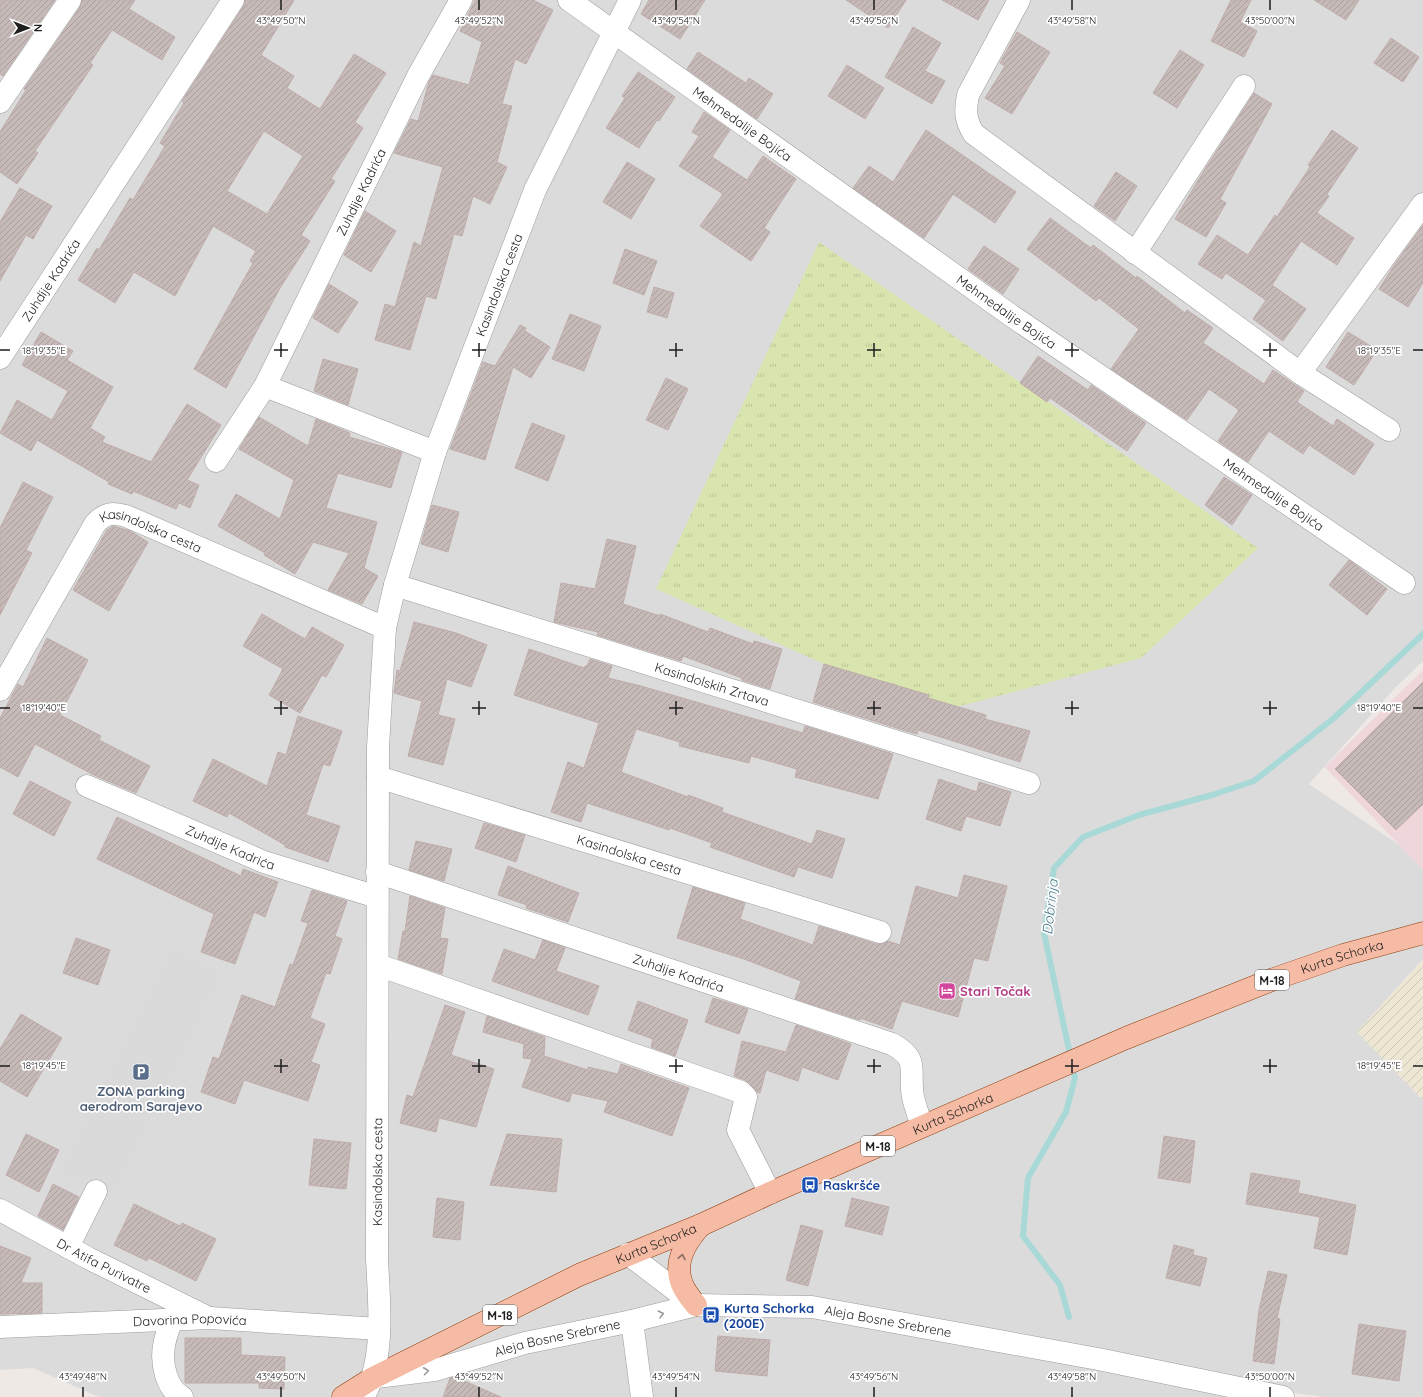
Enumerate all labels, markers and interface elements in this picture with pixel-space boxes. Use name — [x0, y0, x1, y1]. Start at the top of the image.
north arrow — [8, 8, 48, 48]
text: 43°49'50"N — [257, 14, 305, 27]
text: 43°49'52"N — [455, 14, 503, 27]
text: 43°49'54"N — [652, 14, 700, 27]
text: 43°49'56"N — [850, 14, 898, 27]
text: 43°49'58"N — [1048, 14, 1096, 27]
text: 43°50'00"N — [1245, 14, 1295, 27]
text: N — [31, 24, 45, 32]
street label: Mehmedalije Bojića — [690, 83, 795, 165]
street label: Zuhdije Kadrića — [333, 146, 389, 238]
street label: Kasindolska cesta — [472, 231, 526, 339]
street label: Zuhdije Kadrića — [18, 236, 83, 324]
street label: Mehmedalije Bojića — [953, 271, 1059, 352]
text: 18°19'35"E — [22, 344, 66, 357]
text: 18°19'35"E — [1357, 344, 1401, 357]
street label: Mehmedalije Bojića — [1221, 455, 1327, 534]
street label: Kasindolska cesta — [96, 506, 204, 556]
street label: Kasindolskih Zrtava — [653, 659, 771, 709]
text: 18°19'40"E — [22, 701, 66, 714]
text: 18°19'40"E — [1357, 701, 1401, 714]
street label: Zuhdije Kadrića — [183, 821, 277, 873]
street label: Kasindolska cesta — [575, 831, 684, 878]
water label: Dobrinja — [1038, 877, 1062, 936]
street label: Kurta Schorka — [1298, 936, 1385, 977]
street label: Zuhdije Kadrića — [631, 950, 726, 995]
road number: M-18 — [1255, 970, 1289, 990]
hotel icon: Stari Točak — [937, 981, 957, 1001]
place label: Stari Točak — [960, 983, 1031, 999]
text: 18°19'45"E — [22, 1059, 66, 1072]
text: 18°19'45"E — [1357, 1059, 1401, 1072]
parking icon: ZONA parking aerodrom Sarajevo — [131, 1062, 151, 1082]
place label: ZONA parking aerodrom Sarajevo — [80, 1083, 202, 1114]
street label: Kurta Schorka — [910, 1089, 995, 1138]
street label: Kasindolska cesta — [369, 1118, 385, 1226]
road number: M-18 — [861, 1136, 895, 1156]
bus stop icon: Raskršće — [800, 1175, 820, 1195]
place label: Raskršće — [823, 1177, 880, 1193]
street label: Kurta Schorka — [613, 1220, 699, 1267]
street label: Dr Atifa Purivatre — [54, 1235, 154, 1296]
one-way arrow — [677, 1254, 685, 1260]
place label: Kurta Schorka (200E) — [724, 1300, 814, 1331]
street label: Aleja Bosne Srebrene — [823, 1301, 953, 1340]
road number: M-18 — [483, 1305, 517, 1325]
bus stop icon: Kurta Schorka (200E) — [701, 1305, 721, 1325]
street label: Davorina Popovića — [133, 1310, 247, 1329]
one-way arrow — [658, 1311, 664, 1319]
street label: Aleja Bosne Srebrene — [492, 1316, 622, 1360]
one-way arrow — [423, 1367, 429, 1376]
text: 43°49'48"N — [59, 1370, 107, 1383]
text: 43°49'50"N — [257, 1370, 305, 1383]
text: 43°49'52"N — [455, 1370, 503, 1383]
text: 43°49'54"N — [652, 1370, 700, 1383]
text: 43°49'56"N — [850, 1370, 898, 1383]
text: 43°49'58"N — [1048, 1370, 1096, 1383]
text: 43°50'00"N — [1245, 1370, 1295, 1383]

